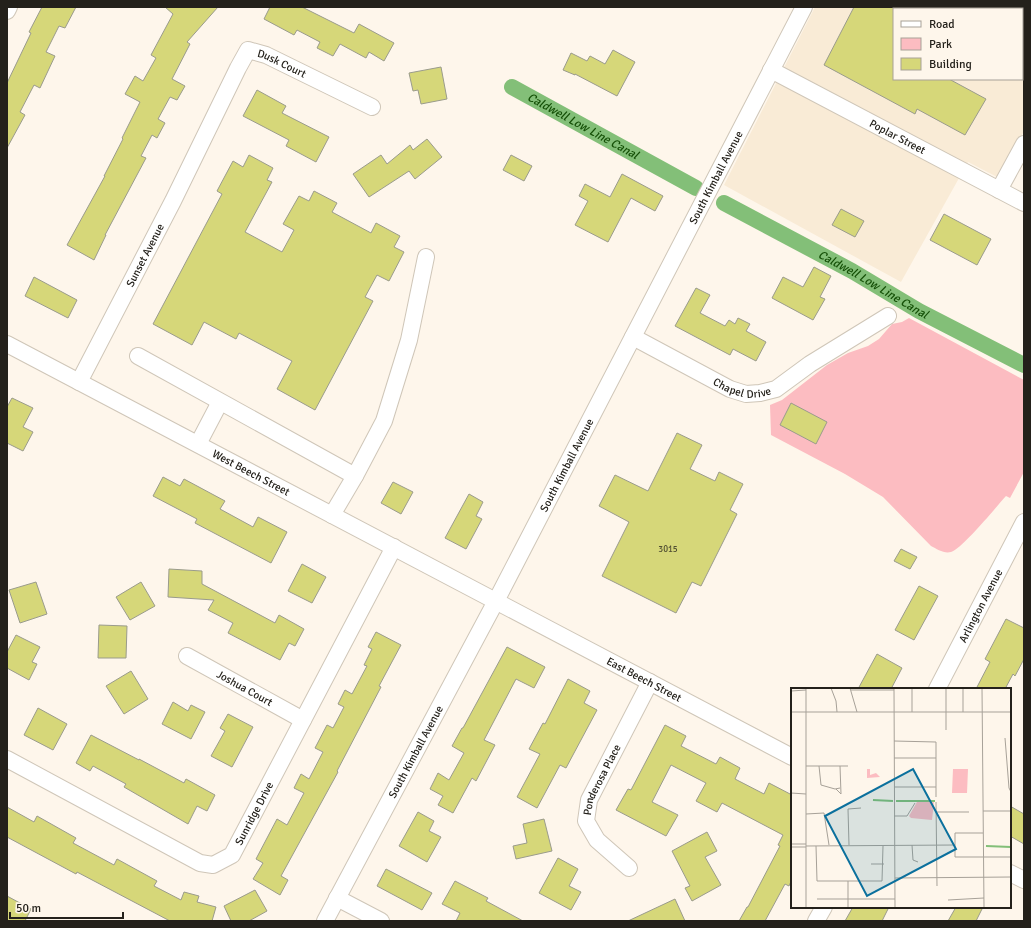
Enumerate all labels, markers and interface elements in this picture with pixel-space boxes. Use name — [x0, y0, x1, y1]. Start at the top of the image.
legend — [893, 8, 1023, 80]
text: Road — [929, 17, 955, 32]
text: Park — [929, 37, 952, 52]
street label: Dusk Court — [256, 47, 308, 81]
text: Building — [929, 57, 972, 72]
water label: Caldwell Low Line Canal — [525, 90, 642, 164]
street label: Poplar Street — [867, 117, 928, 157]
street label: South Kimball Avenue — [687, 129, 746, 226]
street label: Sunset Avenue — [124, 222, 167, 289]
water label: Caldwell Low Line Canal — [815, 247, 932, 323]
street label: Chapel Drive — [711, 375, 772, 401]
street label: South Kimball Avenue — [537, 416, 596, 514]
street label: West Beech Street — [210, 447, 292, 499]
house number: 3015 — [658, 544, 678, 555]
street label: Arlington Avenue — [956, 567, 1005, 645]
street label: East Beech Street — [604, 655, 684, 705]
street label: Joshua Court — [214, 668, 275, 709]
inset map — [791, 688, 1011, 908]
street label: South Kimball Avenue — [386, 703, 446, 800]
street label: Ponderosa Place — [581, 742, 624, 816]
street label: Sunridge Drive — [232, 780, 276, 847]
scale bar — [10, 894, 123, 920]
text: 50 m — [16, 901, 41, 916]

